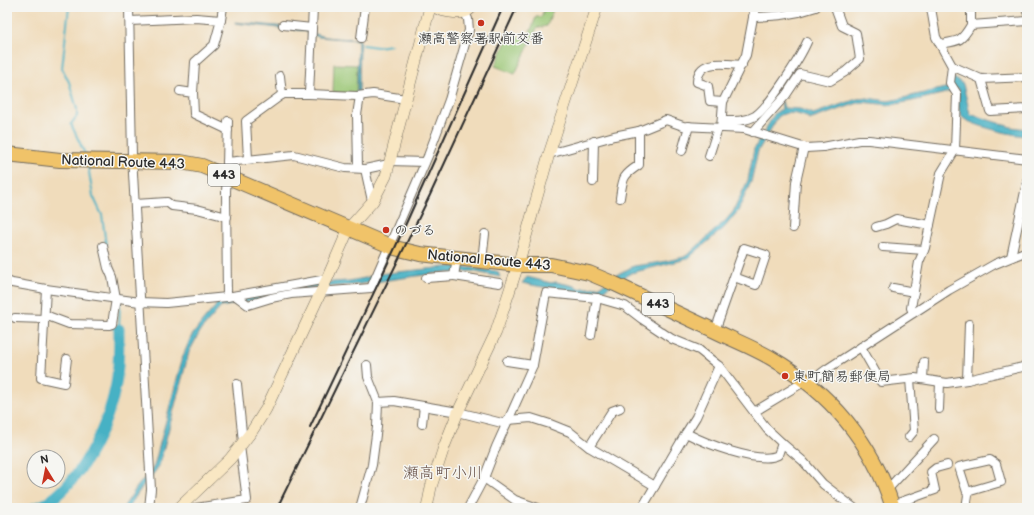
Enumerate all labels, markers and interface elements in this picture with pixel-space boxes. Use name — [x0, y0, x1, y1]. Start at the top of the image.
marker: 瀬高警察署駅前交番 — [476, 18, 486, 28]
place label: 瀬高警察署駅前交番 — [418, 30, 544, 47]
street label: National Route 443 — [61, 151, 185, 173]
road number: 443 — [208, 164, 240, 186]
place label: のづる — [394, 222, 436, 239]
marker: のづる — [381, 225, 391, 235]
street label: National Route 443 — [427, 246, 551, 274]
road number: 443 — [642, 293, 674, 315]
place label: 東町簡易郵便局 — [793, 368, 891, 385]
marker: 東町簡易郵便局 — [780, 371, 790, 381]
north arrow — [26, 449, 66, 489]
text: N — [39, 453, 50, 467]
district label: 瀬高町小川 — [403, 464, 483, 483]

